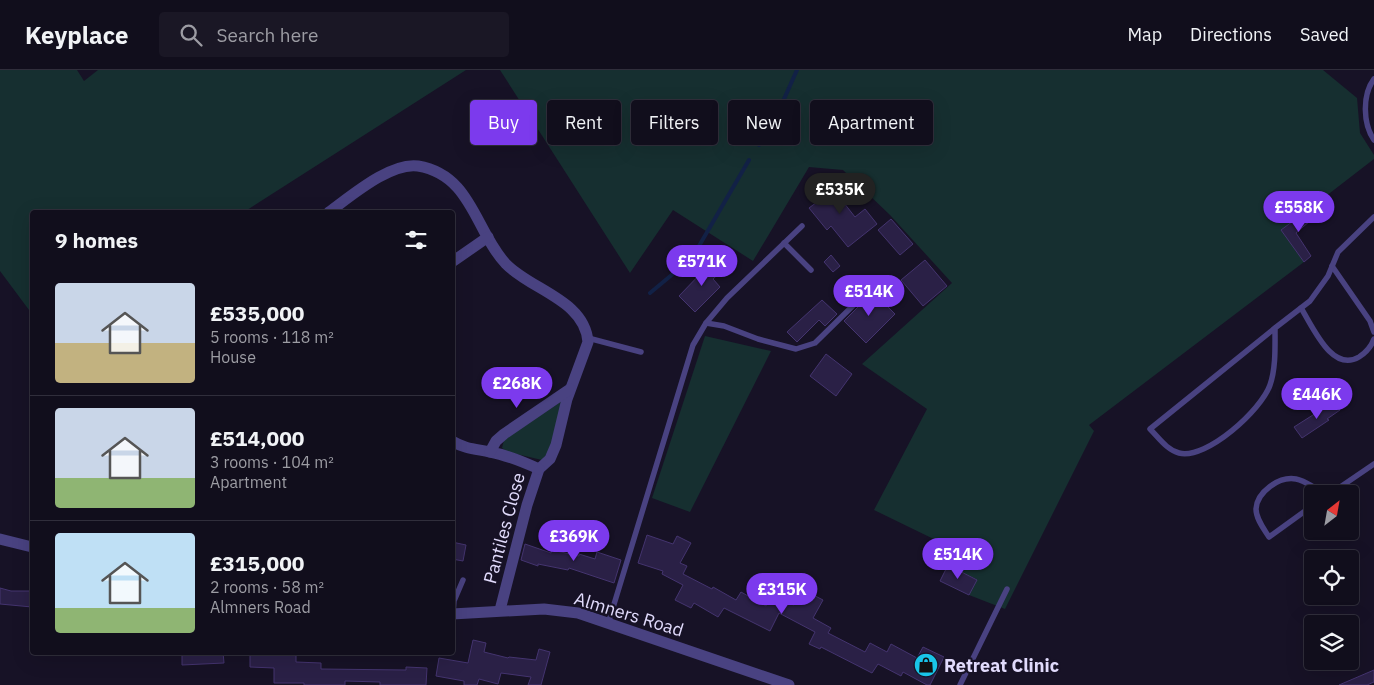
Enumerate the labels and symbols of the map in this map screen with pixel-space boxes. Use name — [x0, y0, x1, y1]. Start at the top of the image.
pin: £535K — [805, 172, 875, 215]
pin: £558K — [1264, 190, 1334, 233]
pin: £571K — [667, 244, 737, 287]
pin: £514K — [834, 274, 904, 317]
pin: £268K — [482, 366, 552, 409]
pin: £446K — [1282, 378, 1352, 420]
street label: Pantiles Close — [478, 470, 530, 586]
north arrow — [1304, 485, 1359, 540]
pin: £369K — [539, 520, 609, 562]
pin: £514K — [923, 538, 993, 580]
pin: £315K — [747, 572, 817, 615]
street label: Almners Road — [571, 586, 687, 642]
shop icon: Retreat Clinic — [913, 652, 939, 678]
place label: Retreat Clinic — [944, 654, 1059, 677]

